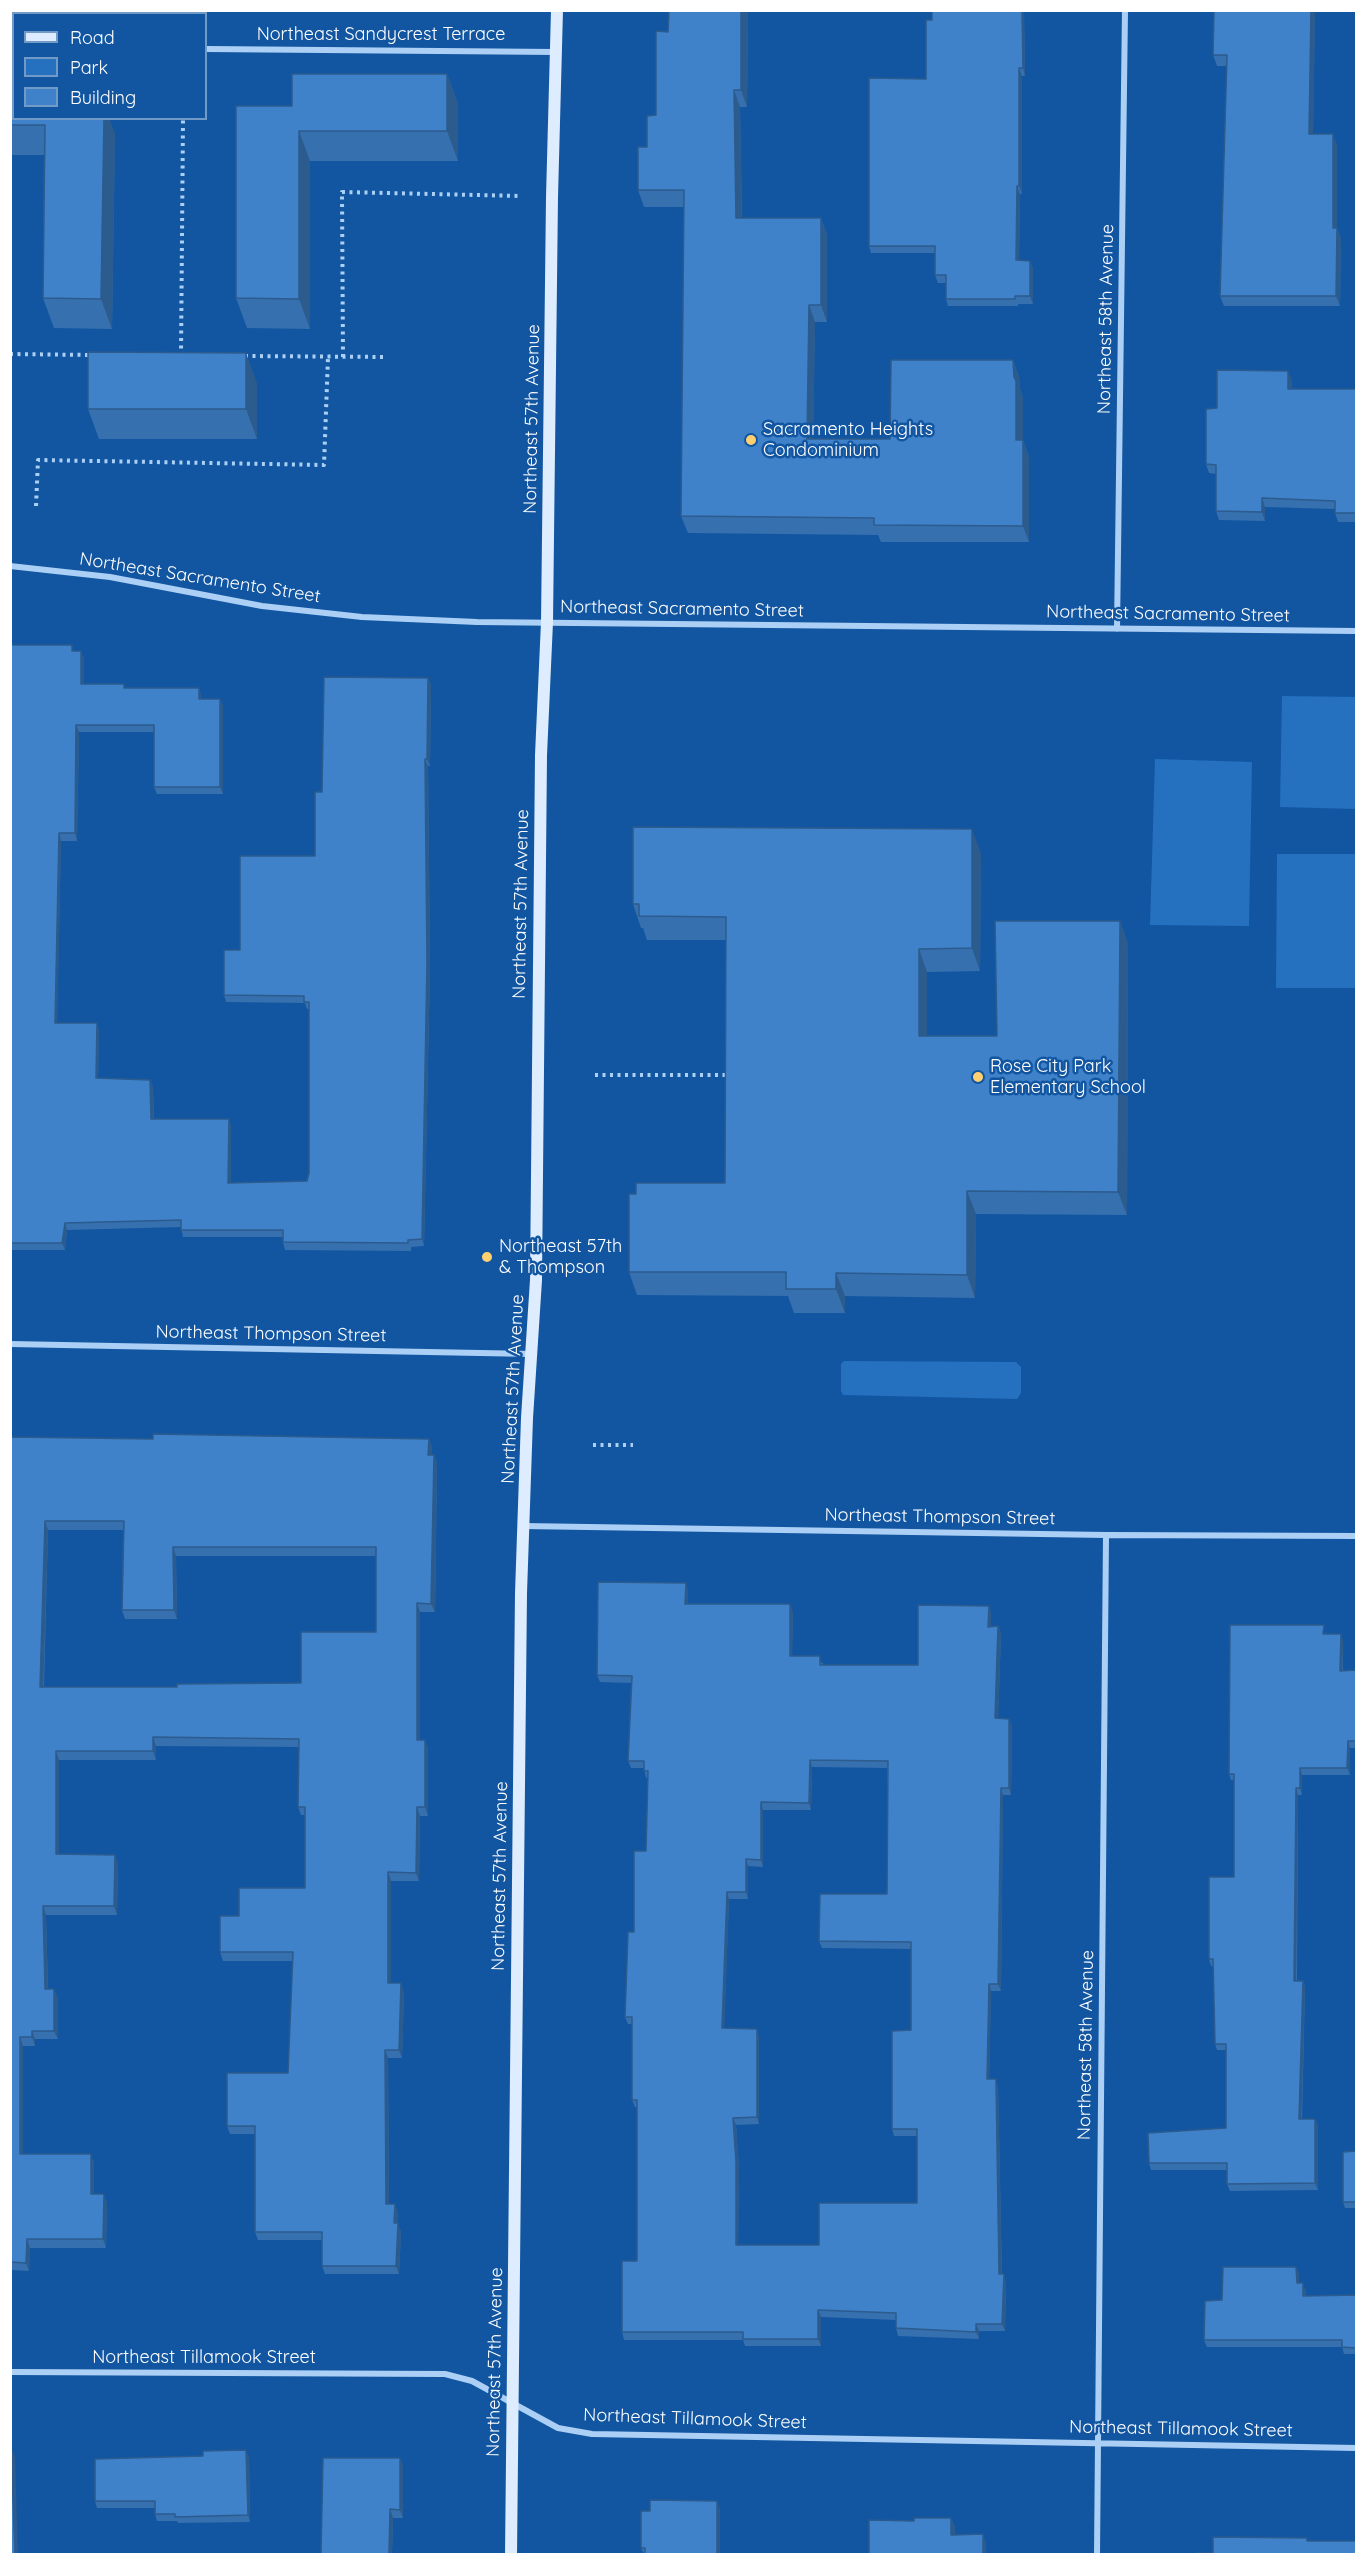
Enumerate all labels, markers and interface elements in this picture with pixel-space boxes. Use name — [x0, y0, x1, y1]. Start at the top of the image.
legend — [12, 12, 207, 120]
street label: Northeast Sandycrest Terrace — [257, 24, 505, 46]
text: Road — [70, 26, 115, 49]
text: Park — [70, 56, 108, 79]
text: Building — [70, 86, 136, 109]
street label: Northeast 58th Avenue — [1094, 224, 1118, 414]
street label: Northeast 57th Avenue — [520, 324, 544, 514]
place label: Sacramento Heights Condominium — [763, 419, 933, 462]
marker: Sacramento Heights Condominium — [744, 433, 758, 447]
street label: Northeast Sacramento Street — [78, 548, 322, 608]
street label: Northeast Sacramento Street — [560, 596, 804, 622]
street label: Northeast Sacramento Street — [1046, 601, 1290, 627]
street label: Northeast 57th Avenue — [509, 809, 533, 999]
place label: Rose City Park Elementary School — [990, 1056, 1146, 1098]
marker: Rose City Park Elementary School — [971, 1070, 985, 1084]
place label: Northeast 57th & Thompson — [499, 1236, 622, 1278]
marker: Northeast 57th & Thompson — [480, 1250, 494, 1264]
street label: Northeast 57th Avenue — [497, 1294, 529, 1484]
street label: Northeast Thompson Street — [155, 1321, 387, 1347]
street label: Northeast Thompson Street — [824, 1504, 1056, 1530]
street label: Northeast 57th Avenue — [488, 1781, 512, 1971]
street label: Northeast 58th Avenue — [1074, 1950, 1098, 2140]
street label: Northeast 57th Avenue — [483, 2267, 507, 2457]
street label: Northeast Tillamook Street — [92, 2347, 316, 2369]
street label: Northeast Tillamook Street — [583, 2404, 807, 2434]
street label: Northeast Tillamook Street — [1069, 2416, 1293, 2442]

